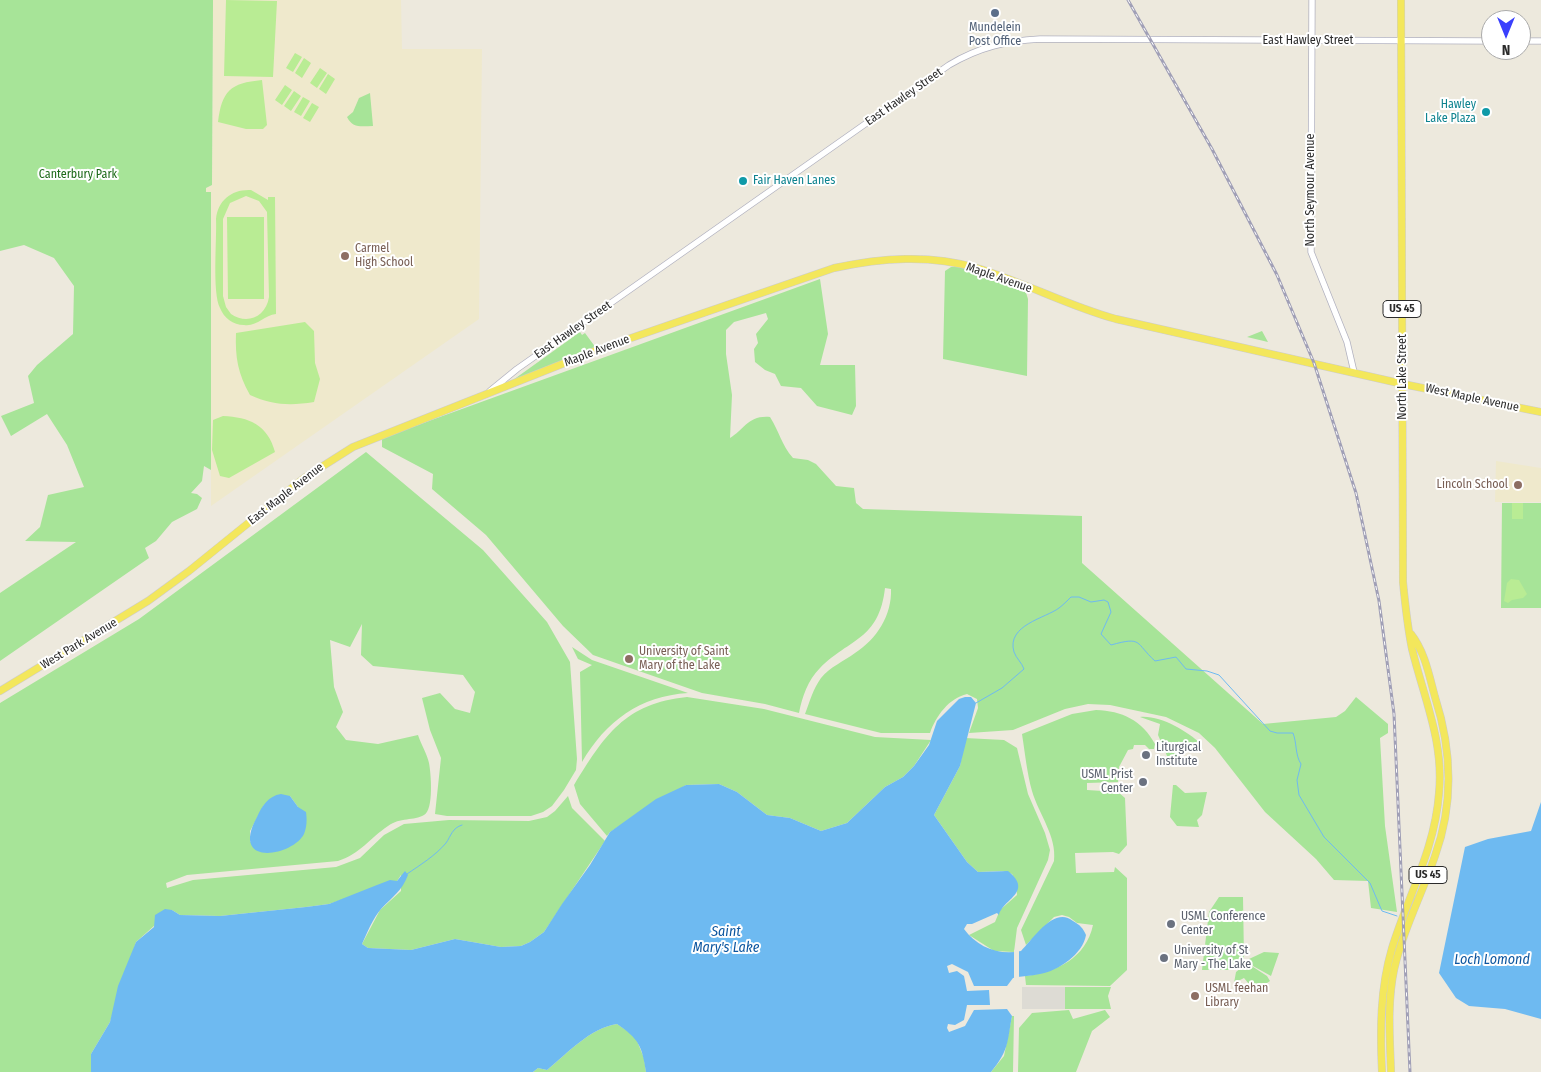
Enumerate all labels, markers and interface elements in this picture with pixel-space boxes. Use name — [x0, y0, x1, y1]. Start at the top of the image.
marker: Mundelein Post Office — [989, 7, 1001, 19]
north arrow — [1481, 10, 1531, 60]
place label: Mundelein Post Office — [969, 21, 1021, 49]
street label: East Hawley Street — [1263, 34, 1353, 48]
text: N — [1502, 41, 1510, 58]
street label: East Hawley Street — [863, 65, 945, 129]
place label: Hawley Lake Plaza — [1425, 98, 1476, 126]
marker: Hawley Lake Plaza — [1480, 106, 1492, 118]
street label: North Seymour Avenue — [1304, 134, 1318, 246]
park label: Canterbury Park — [39, 168, 117, 182]
place label: Fair Haven Lanes — [753, 174, 835, 188]
marker: Fair Haven Lanes — [737, 175, 749, 187]
place label: Carmel High School — [355, 242, 413, 270]
marker: Carmel High School — [339, 250, 351, 262]
street label: Maple Avenue — [964, 260, 1034, 296]
street label: East Hawley Street — [532, 298, 614, 362]
road number: US 45 — [1383, 300, 1421, 318]
street label: Maple Avenue — [562, 332, 632, 370]
street label: North Lake Street — [1396, 334, 1410, 420]
street label: West Maple Avenue — [1424, 381, 1520, 415]
street label: East Maple Avenue — [245, 460, 327, 528]
place label: Lincoln School — [1437, 478, 1508, 492]
marker: Lincoln School — [1512, 479, 1524, 491]
street label: West Park Avenue — [38, 615, 120, 673]
place label: University of Saint Mary of the Lake — [639, 645, 729, 673]
marker: University of Saint Mary of the Lake — [623, 653, 635, 665]
place label: Liturgical Institute — [1156, 741, 1201, 769]
marker: Liturgical Institute — [1140, 749, 1152, 761]
place label: USML Prist Center — [1081, 768, 1133, 796]
marker: USML Prist Center — [1137, 776, 1149, 788]
road number: US 45 — [1409, 866, 1447, 884]
place label: USML Conference Center — [1181, 910, 1265, 938]
marker: USML Conference Center — [1165, 918, 1177, 930]
water label: Saint Mary's Lake — [693, 924, 759, 956]
place label: University of St Mary - The Lake — [1174, 944, 1251, 972]
marker: University of St Mary - The Lake — [1158, 952, 1170, 964]
water label: Loch Lomond — [1454, 952, 1530, 968]
place label: USML feehan Library — [1205, 982, 1268, 1010]
marker: USML feehan Library — [1189, 990, 1201, 1002]

